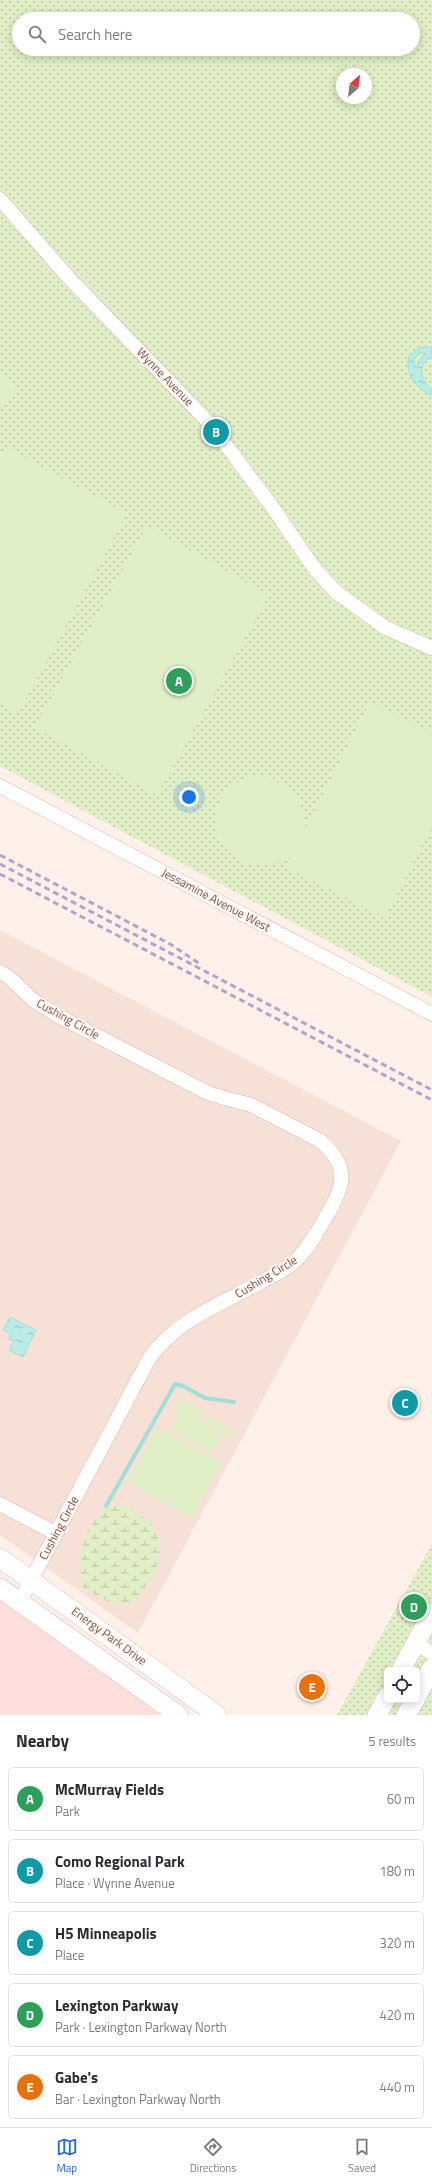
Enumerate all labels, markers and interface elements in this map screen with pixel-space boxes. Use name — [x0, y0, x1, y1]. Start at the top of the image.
search box — [12, 12, 420, 56]
icon: search — [26, 23, 48, 45]
text: Search here — [58, 23, 132, 46]
north arrow — [336, 68, 372, 104]
street label: Wynne Avenue — [132, 343, 198, 410]
pin: B — [203, 417, 229, 447]
pin: A — [166, 666, 192, 696]
your location — [179, 787, 199, 807]
street label: Jessamine Avenue West — [158, 863, 275, 937]
street label: Cushing Circle — [33, 993, 103, 1044]
street label: Cushing Circle — [231, 1250, 301, 1303]
pin: C — [392, 1388, 418, 1418]
street label: Cushing Circle — [34, 1492, 83, 1563]
pin: D — [401, 1592, 427, 1622]
street label: Energy Park Drive — [67, 1602, 151, 1670]
map controls — [384, 1667, 420, 1703]
button: locate — [384, 1667, 420, 1703]
pin: E — [299, 1672, 325, 1702]
text: Nearby — [16, 1728, 69, 1754]
text: 5 results — [368, 1731, 416, 1751]
text: McMurray Fields — [55, 1778, 164, 1801]
text: A — [26, 1789, 34, 1809]
text: 60 m — [387, 1789, 415, 1809]
text: Park — [55, 1801, 80, 1821]
text: Como Regional Park — [55, 1850, 185, 1873]
text: B — [26, 1861, 34, 1881]
text: 180 m — [379, 1861, 415, 1881]
text: Place · Wynne Avenue — [55, 1873, 175, 1893]
text: H5 Minneapolis — [55, 1922, 157, 1945]
text: C — [26, 1933, 34, 1953]
text: 320 m — [379, 1933, 415, 1953]
text: Place — [55, 1945, 84, 1965]
text: Lexington Parkway — [55, 1994, 178, 2017]
text: D — [26, 2005, 34, 2025]
text: 420 m — [379, 2005, 415, 2025]
text: Park · Lexington Parkway North — [55, 2017, 227, 2037]
text: Gabe's — [55, 2066, 98, 2089]
text: E — [26, 2077, 34, 2097]
text: 440 m — [379, 2077, 415, 2097]
text: Bar · Lexington Parkway North — [55, 2089, 221, 2109]
tab: Map — [56, 2136, 78, 2176]
tab: Directions — [190, 2136, 236, 2176]
tab: Saved — [348, 2136, 376, 2176]

